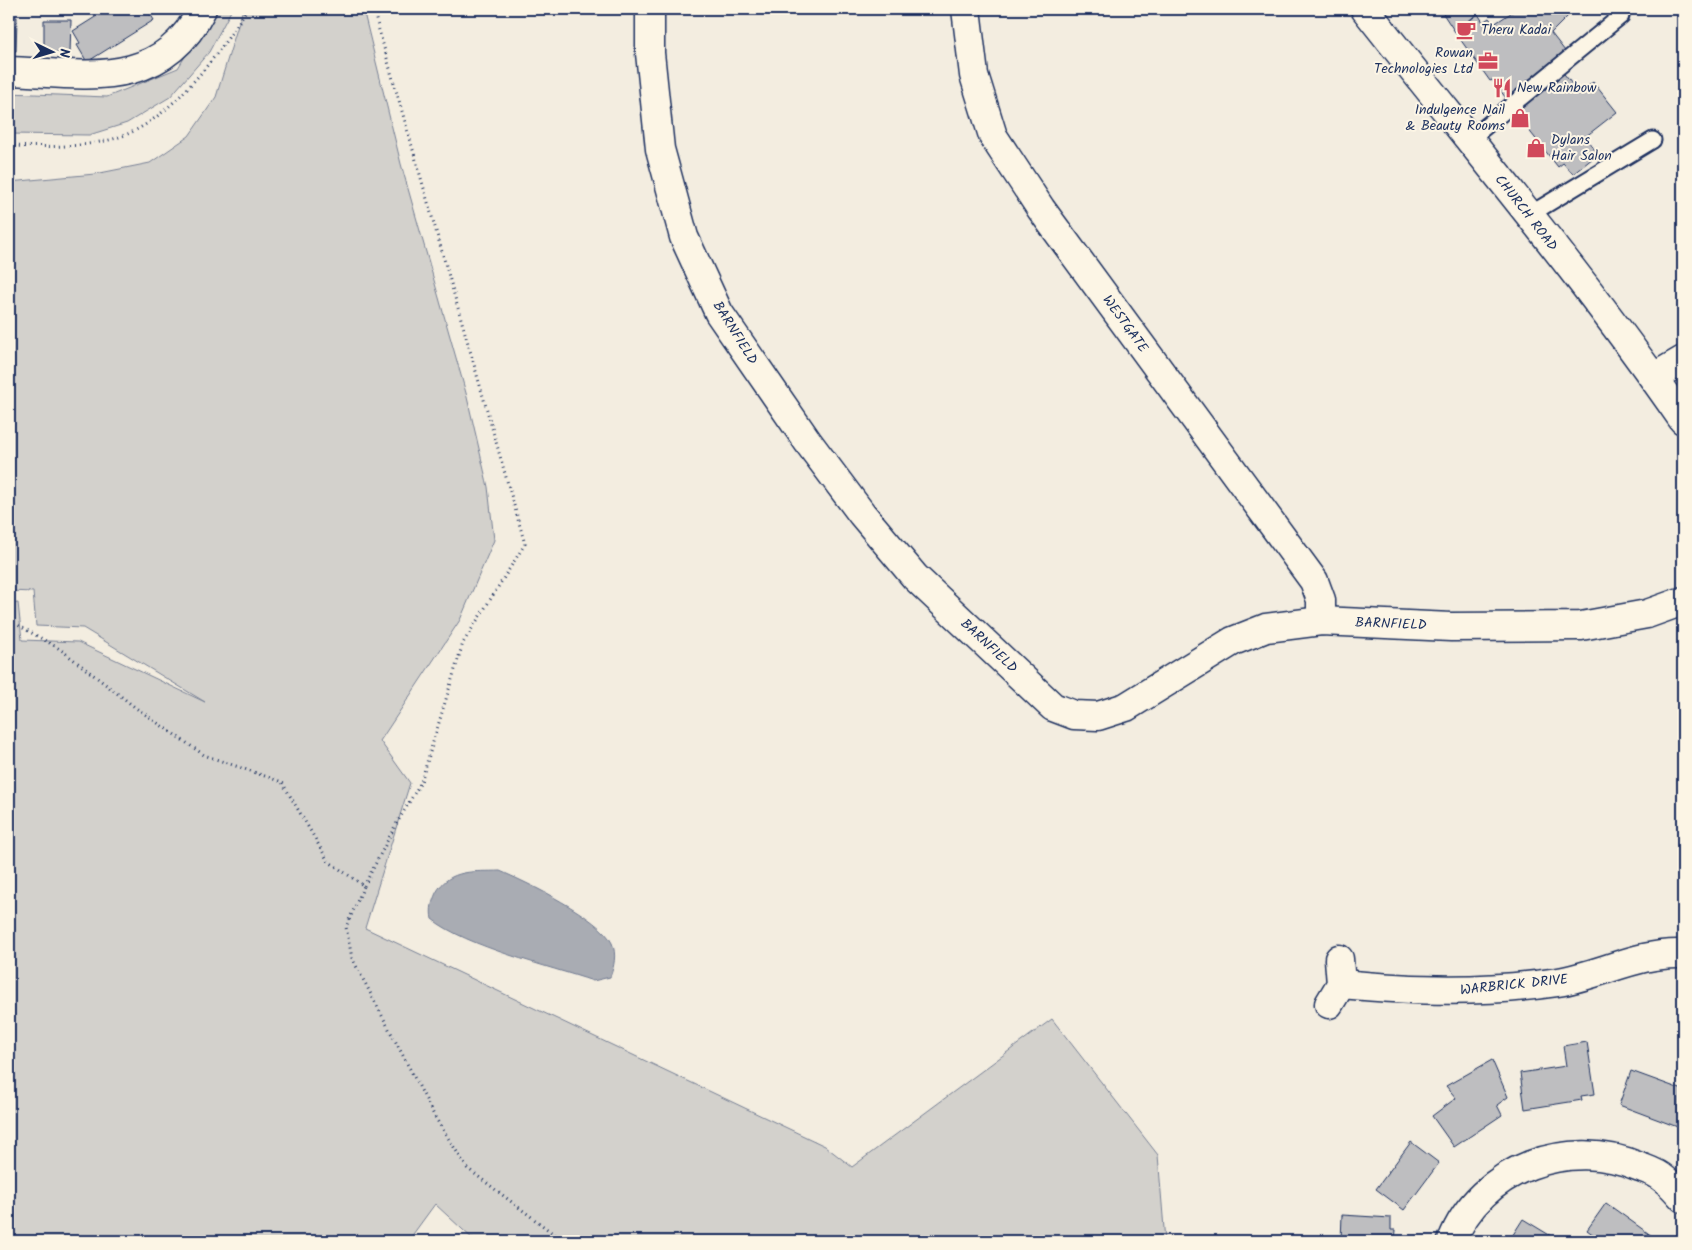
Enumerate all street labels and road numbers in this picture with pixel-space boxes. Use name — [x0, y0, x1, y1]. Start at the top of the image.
street label: CHURCH ROAD — [1489, 170, 1563, 256]
street label: WESTGATE — [1096, 291, 1154, 358]
street label: BARNFIELD — [707, 297, 763, 369]
street label: BARNFIELD — [1355, 612, 1427, 636]
street label: BARNFIELD — [955, 614, 1023, 678]
street label: WARBRICK DRIVE — [1459, 968, 1570, 1002]

